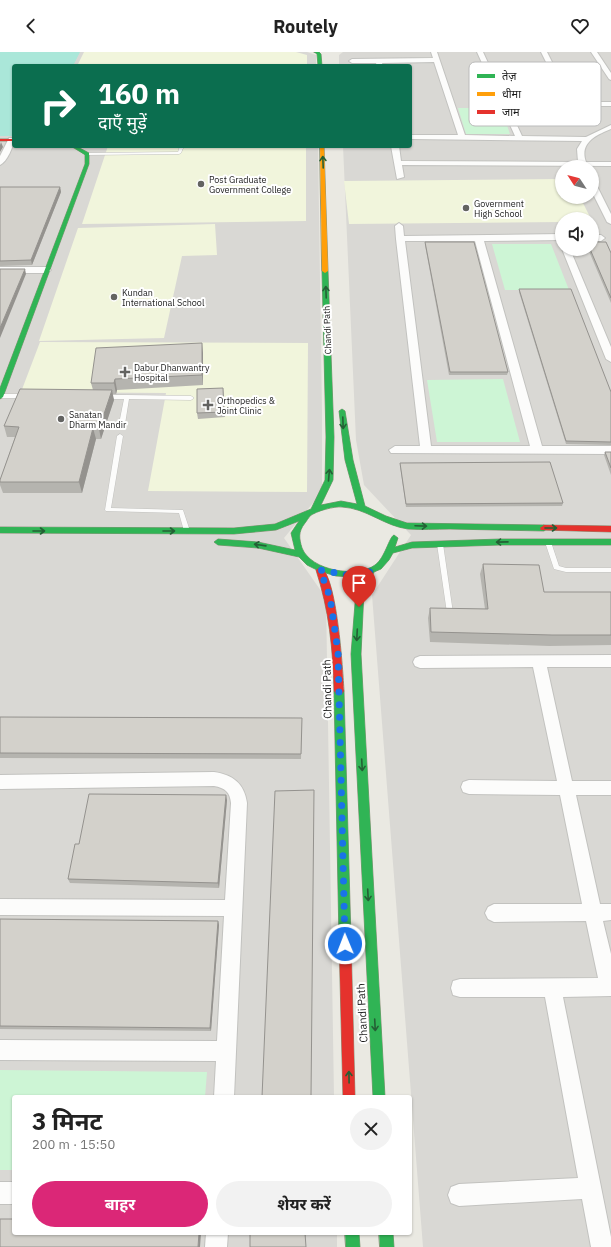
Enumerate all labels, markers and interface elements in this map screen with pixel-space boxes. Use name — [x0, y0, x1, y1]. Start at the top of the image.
icon: back — [20, 15, 42, 37]
text: Routely — [273, 15, 338, 38]
icon: heart — [569, 15, 591, 37]
legend — [469, 62, 601, 126]
text: तेज़ — [502, 69, 517, 83]
text: 160 m — [98, 75, 180, 112]
icon: right — [32, 80, 84, 132]
text: धीमा — [502, 87, 521, 101]
text: जाम — [502, 105, 520, 119]
text: दाएँ मुड़ें — [98, 111, 147, 134]
one-way arrow — [319, 156, 327, 169]
north arrow — [555, 160, 599, 204]
map controls — [555, 160, 599, 256]
place label: Post Graduate Government College — [209, 174, 291, 195]
marker: Post Graduate Government College — [196, 179, 206, 189]
place label: Government High School — [474, 198, 524, 219]
marker: Government High School — [461, 203, 471, 213]
button: sound — [555, 212, 599, 256]
one-way arrow — [323, 286, 330, 299]
place label: Kundan International School — [122, 287, 205, 308]
marker: Kundan International School — [109, 292, 119, 302]
street label: Chandi Path — [321, 305, 333, 355]
place label: Dabur Dhanwantry Hospital — [134, 362, 210, 383]
marker: Dabur Dhanwantry Hospital — [119, 366, 131, 378]
place label: Orthopedics & Joint Clinic — [217, 395, 276, 416]
marker: Orthopedics & Joint Clinic — [202, 399, 214, 411]
place label: Sanatan Dharm Mandir — [69, 409, 127, 430]
marker: Sanatan Dharm Mandir — [56, 414, 66, 424]
one-way arrow — [339, 416, 347, 429]
one-way arrow — [325, 469, 332, 482]
one-way arrow — [414, 522, 427, 530]
one-way arrow — [544, 524, 557, 532]
one-way arrow — [32, 527, 45, 535]
one-way arrow — [162, 527, 175, 535]
one-way arrow — [496, 538, 509, 546]
one-way arrow — [254, 541, 267, 549]
pin — [342, 566, 376, 607]
icon: arrive — [348, 572, 370, 594]
one-way arrow — [353, 628, 361, 641]
street label: Chandi Path — [319, 659, 335, 719]
one-way arrow — [358, 758, 365, 771]
one-way arrow — [365, 888, 372, 901]
position arrow — [324, 923, 366, 965]
street label: Chandi Path — [353, 983, 371, 1043]
one-way arrow — [371, 1018, 379, 1031]
one-way arrow — [345, 1071, 352, 1084]
text: 3 मिनट — [32, 1105, 102, 1137]
button: close — [350, 1108, 392, 1150]
text: 200 m · 15:50 — [32, 1136, 115, 1153]
button: बाहर — [32, 1181, 208, 1227]
button: शेयर करें — [216, 1181, 392, 1227]

